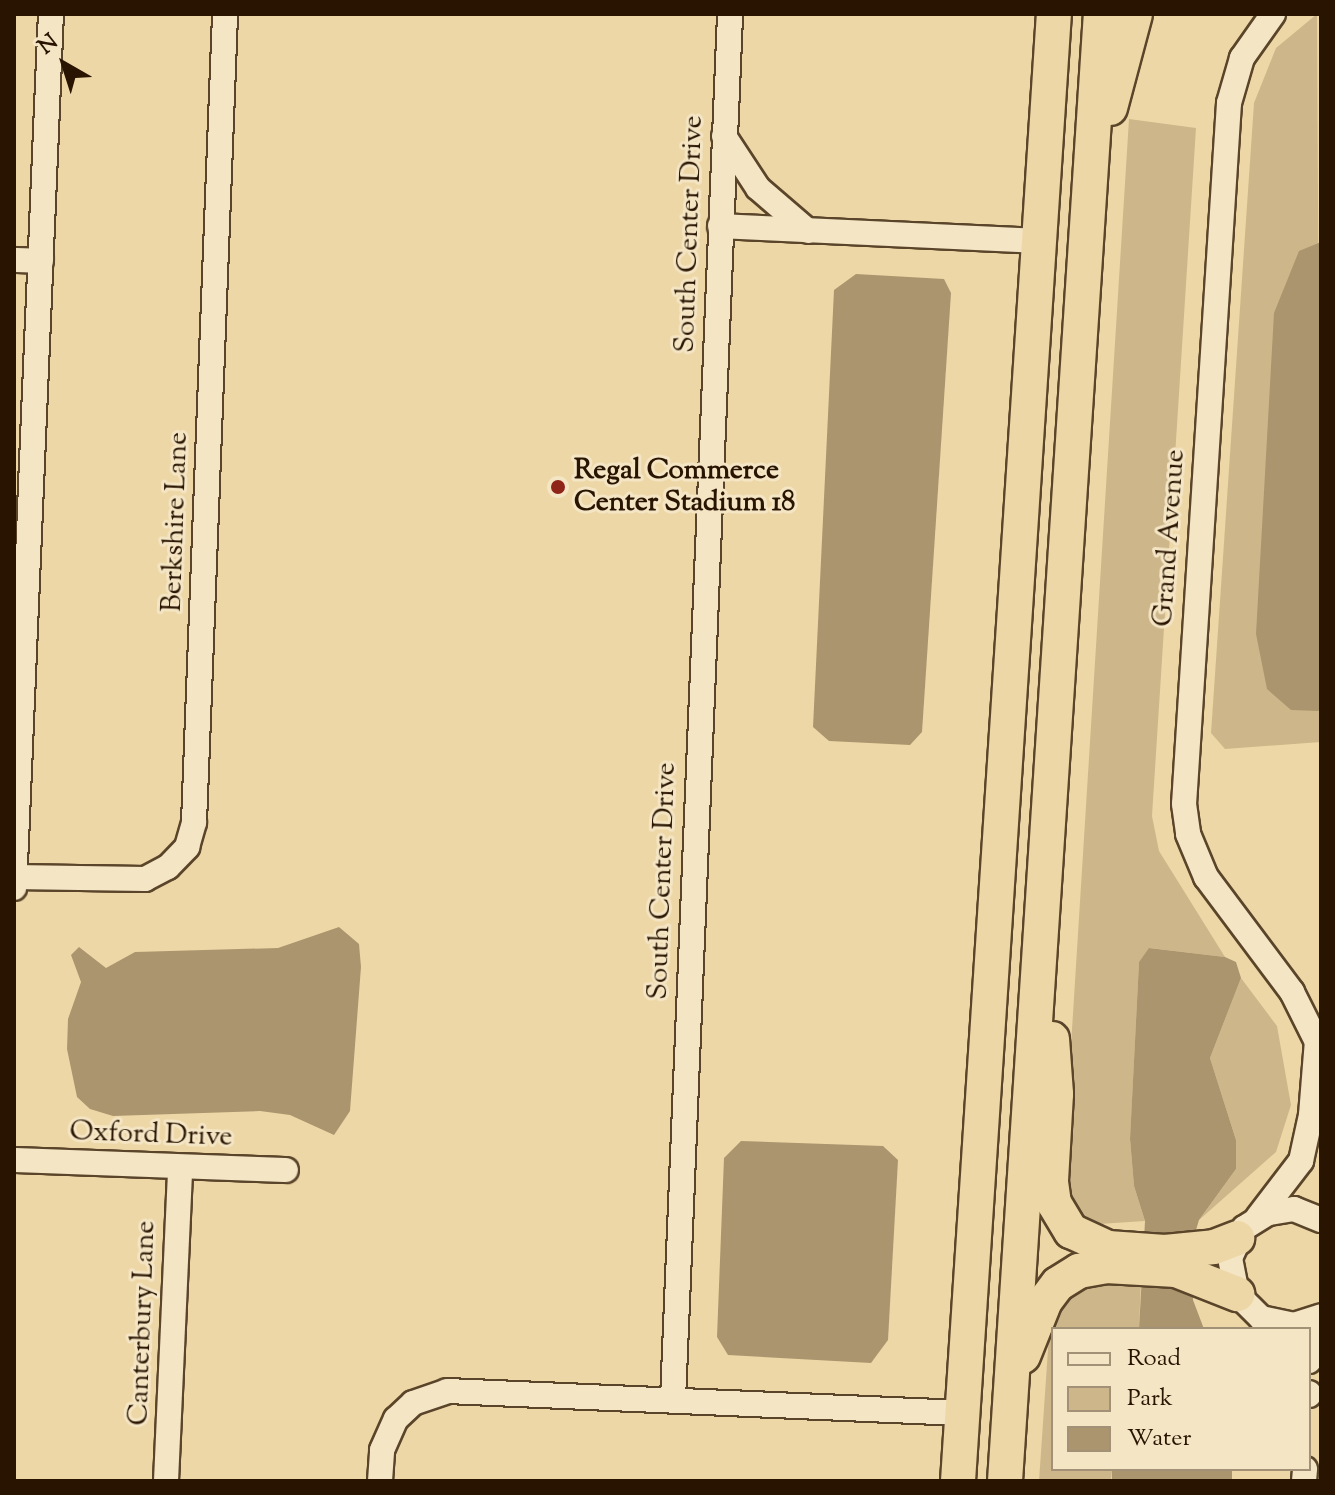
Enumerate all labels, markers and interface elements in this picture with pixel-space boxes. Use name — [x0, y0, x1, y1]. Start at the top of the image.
north arrow — [24, 24, 104, 104]
text: N — [32, 27, 66, 63]
street label: South Center Drive — [669, 115, 711, 353]
street label: Berkshire Lane — [156, 431, 196, 613]
street label: Grand Avenue — [1147, 448, 1193, 628]
place label: Regal Commerce Center Stadium 18 — [574, 454, 795, 520]
marker: Regal Commerce Center Stadium 18 — [549, 478, 567, 496]
street label: South Center Drive — [642, 762, 684, 1000]
street label: Oxford Drive — [69, 1115, 233, 1155]
street label: Canterbury Lane — [123, 1220, 163, 1426]
legend — [1051, 1327, 1311, 1471]
text: Road — [1127, 1342, 1181, 1376]
text: Park — [1127, 1382, 1173, 1416]
text: Water — [1127, 1422, 1191, 1456]

